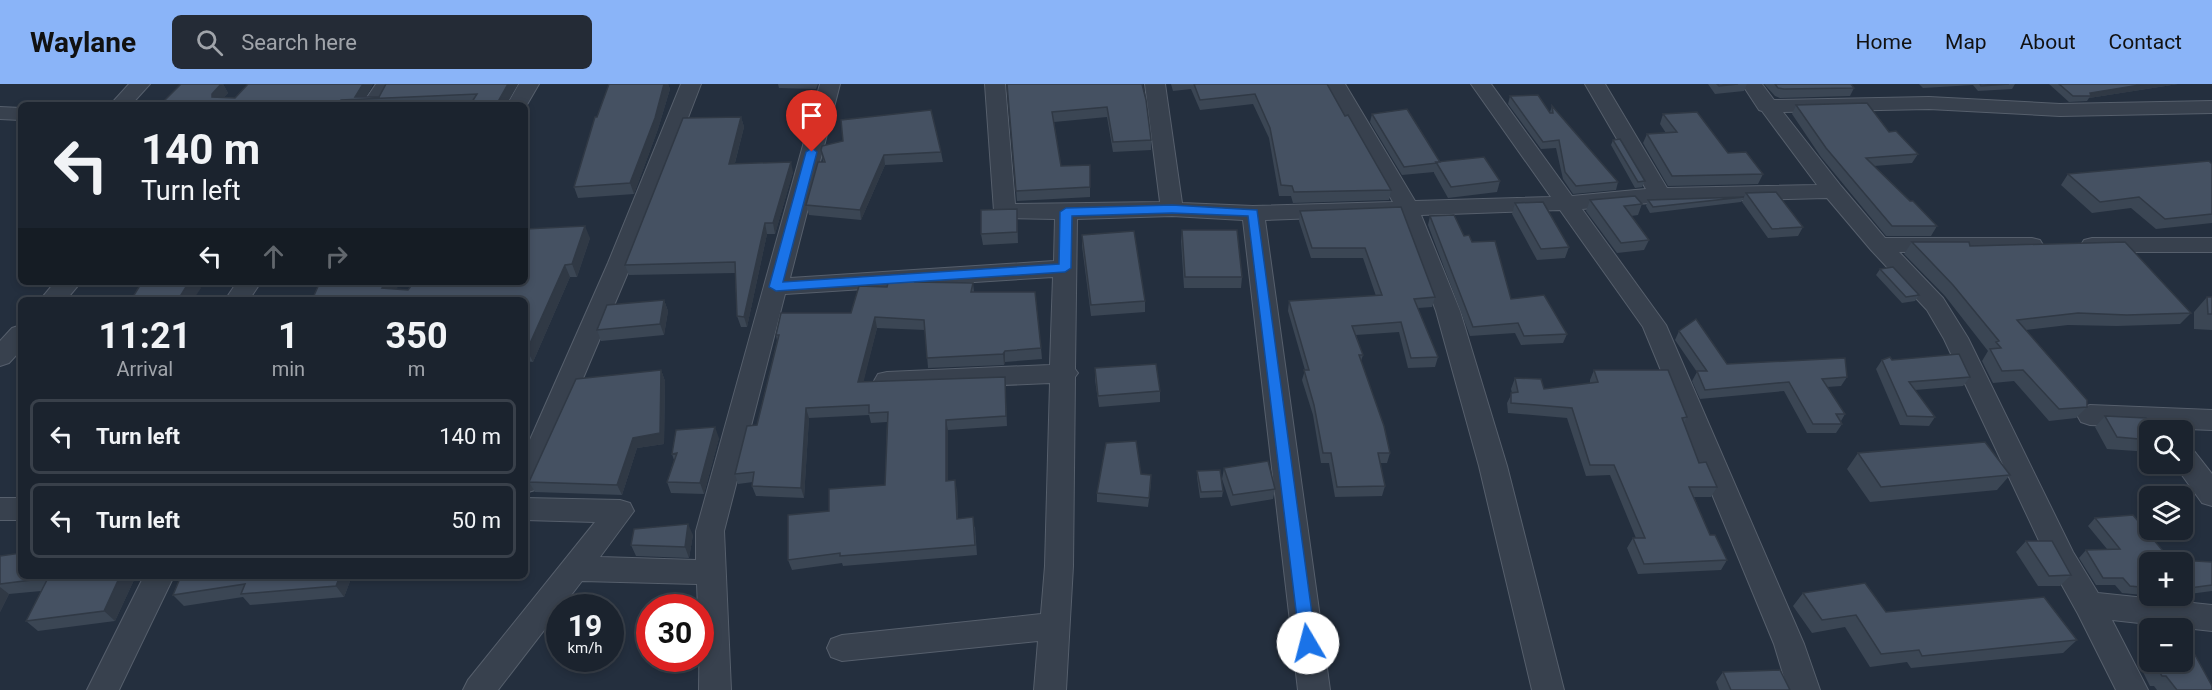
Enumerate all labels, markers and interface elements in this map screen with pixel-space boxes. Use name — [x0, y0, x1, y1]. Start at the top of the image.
search box — [172, 15, 592, 69]
text: Waylane — [30, 26, 136, 59]
icon: search — [193, 26, 226, 59]
text: Search here — [241, 30, 357, 55]
text: Home — [1856, 30, 1912, 54]
text: Map — [1945, 30, 1987, 54]
text: About — [2020, 30, 2076, 54]
text: Contact — [2109, 30, 2182, 54]
pin — [786, 90, 837, 152]
icon: arrive — [795, 99, 828, 132]
text: 140 m — [141, 125, 260, 174]
icon: left — [42, 126, 120, 204]
text: Turn left — [141, 175, 241, 207]
icon: left — [194, 240, 227, 273]
icon: ahead — [257, 240, 290, 273]
icon: right — [320, 240, 353, 273]
text: 11:21 — [98, 315, 191, 357]
text: 1 — [278, 315, 299, 357]
text: 350 — [386, 315, 448, 357]
text: Arrival — [116, 357, 173, 381]
text: min — [272, 357, 305, 381]
text: m — [408, 357, 425, 381]
icon: left — [45, 420, 78, 453]
map controls — [2139, 420, 2193, 672]
button: search — [2139, 420, 2193, 474]
text: Turn left — [96, 424, 180, 449]
text: 140 m — [439, 424, 501, 449]
button: layers — [2139, 486, 2193, 540]
icon: left — [45, 504, 78, 537]
text: Turn left — [96, 508, 180, 533]
text: 50 m — [452, 508, 501, 533]
button: + — [2139, 552, 2193, 606]
speed limit sign: 30 — [636, 594, 714, 672]
text: 19 — [568, 608, 602, 643]
position arrow — [1276, 611, 1340, 675]
button: − — [2139, 618, 2193, 672]
text: km/h — [567, 639, 603, 657]

